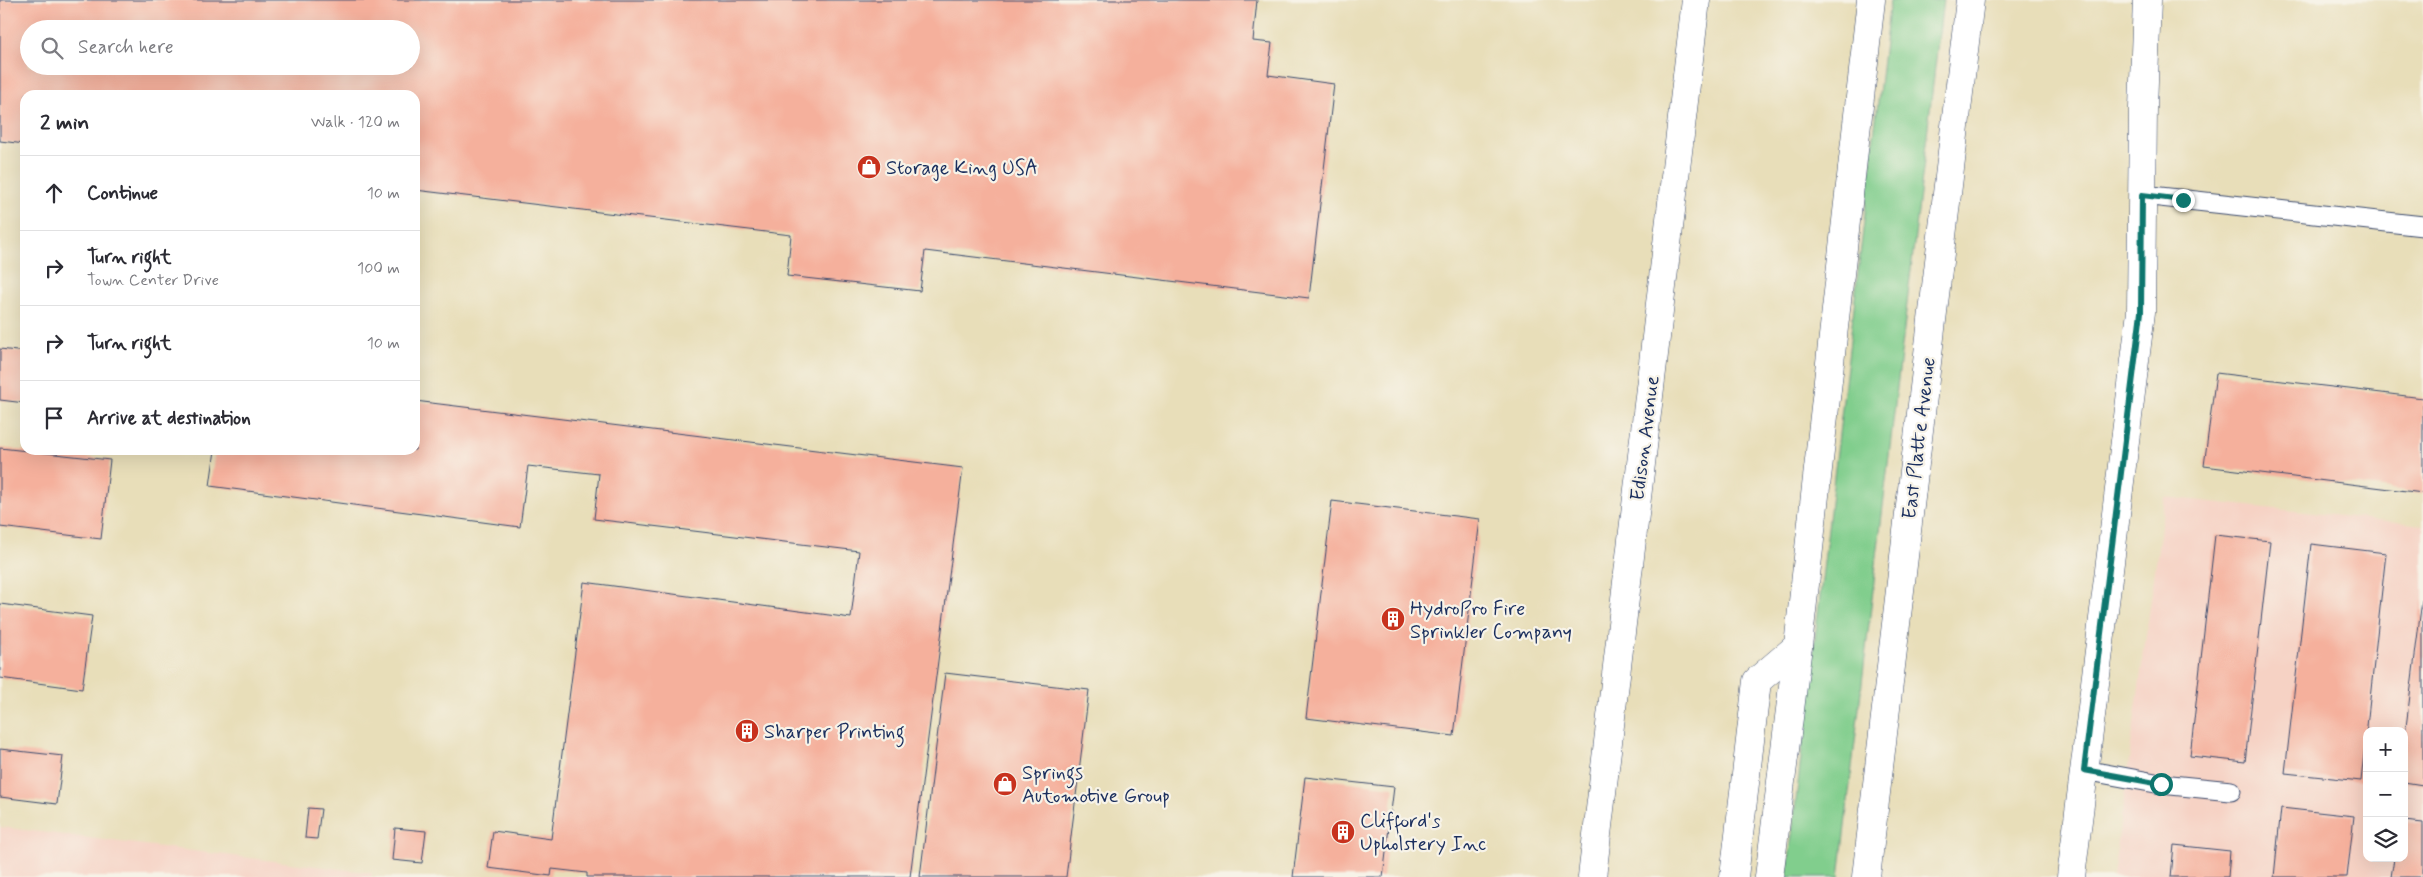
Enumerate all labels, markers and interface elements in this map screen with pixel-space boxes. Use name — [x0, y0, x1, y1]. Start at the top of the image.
search box — [20, 20, 420, 75]
icon: search — [38, 34, 66, 62]
text: Search here — [78, 35, 174, 60]
text: 2 min — [40, 109, 89, 137]
text: Walk · 120 m — [311, 112, 400, 133]
shop icon: Storage King USA — [856, 154, 882, 180]
place label: Storage King USA — [886, 155, 1038, 182]
icon: ahead — [40, 179, 68, 207]
text: Continue — [87, 181, 158, 206]
text: 10 m — [367, 183, 400, 204]
route end — [2172, 189, 2195, 212]
text: Turn right — [87, 245, 171, 270]
icon: right — [40, 254, 68, 282]
text: 100 m — [357, 258, 400, 279]
text: Town Center Drive — [87, 270, 219, 291]
icon: right — [40, 329, 68, 357]
text: Turn right — [87, 331, 171, 356]
text: 10 m — [367, 333, 400, 354]
street label: East Platte Avenue — [1896, 356, 1943, 521]
street label: Edison Avenue — [1624, 374, 1667, 502]
icon: arrive — [40, 404, 68, 432]
text: Arrive at destination — [87, 406, 251, 431]
place label: HydroPro Fire Sprinkler Company — [1410, 596, 1572, 646]
building icon: HydroPro Fire Sprinkler Company — [1380, 606, 1406, 632]
building icon: Sharper Printing — [734, 718, 760, 744]
place label: Sharper Printing — [764, 719, 905, 748]
map controls — [2363, 727, 2408, 862]
button: + — [2363, 727, 2408, 772]
place label: Springs Automotive Group — [1022, 760, 1170, 810]
shop icon: Springs Automotive Group — [992, 771, 1018, 797]
button: − — [2363, 772, 2408, 817]
route start — [2150, 773, 2173, 796]
place label: Clifford's Upholstery Inc — [1360, 808, 1486, 858]
button: layers — [2363, 817, 2408, 862]
building icon: Clifford's Upholstery Inc — [1330, 819, 1356, 845]

